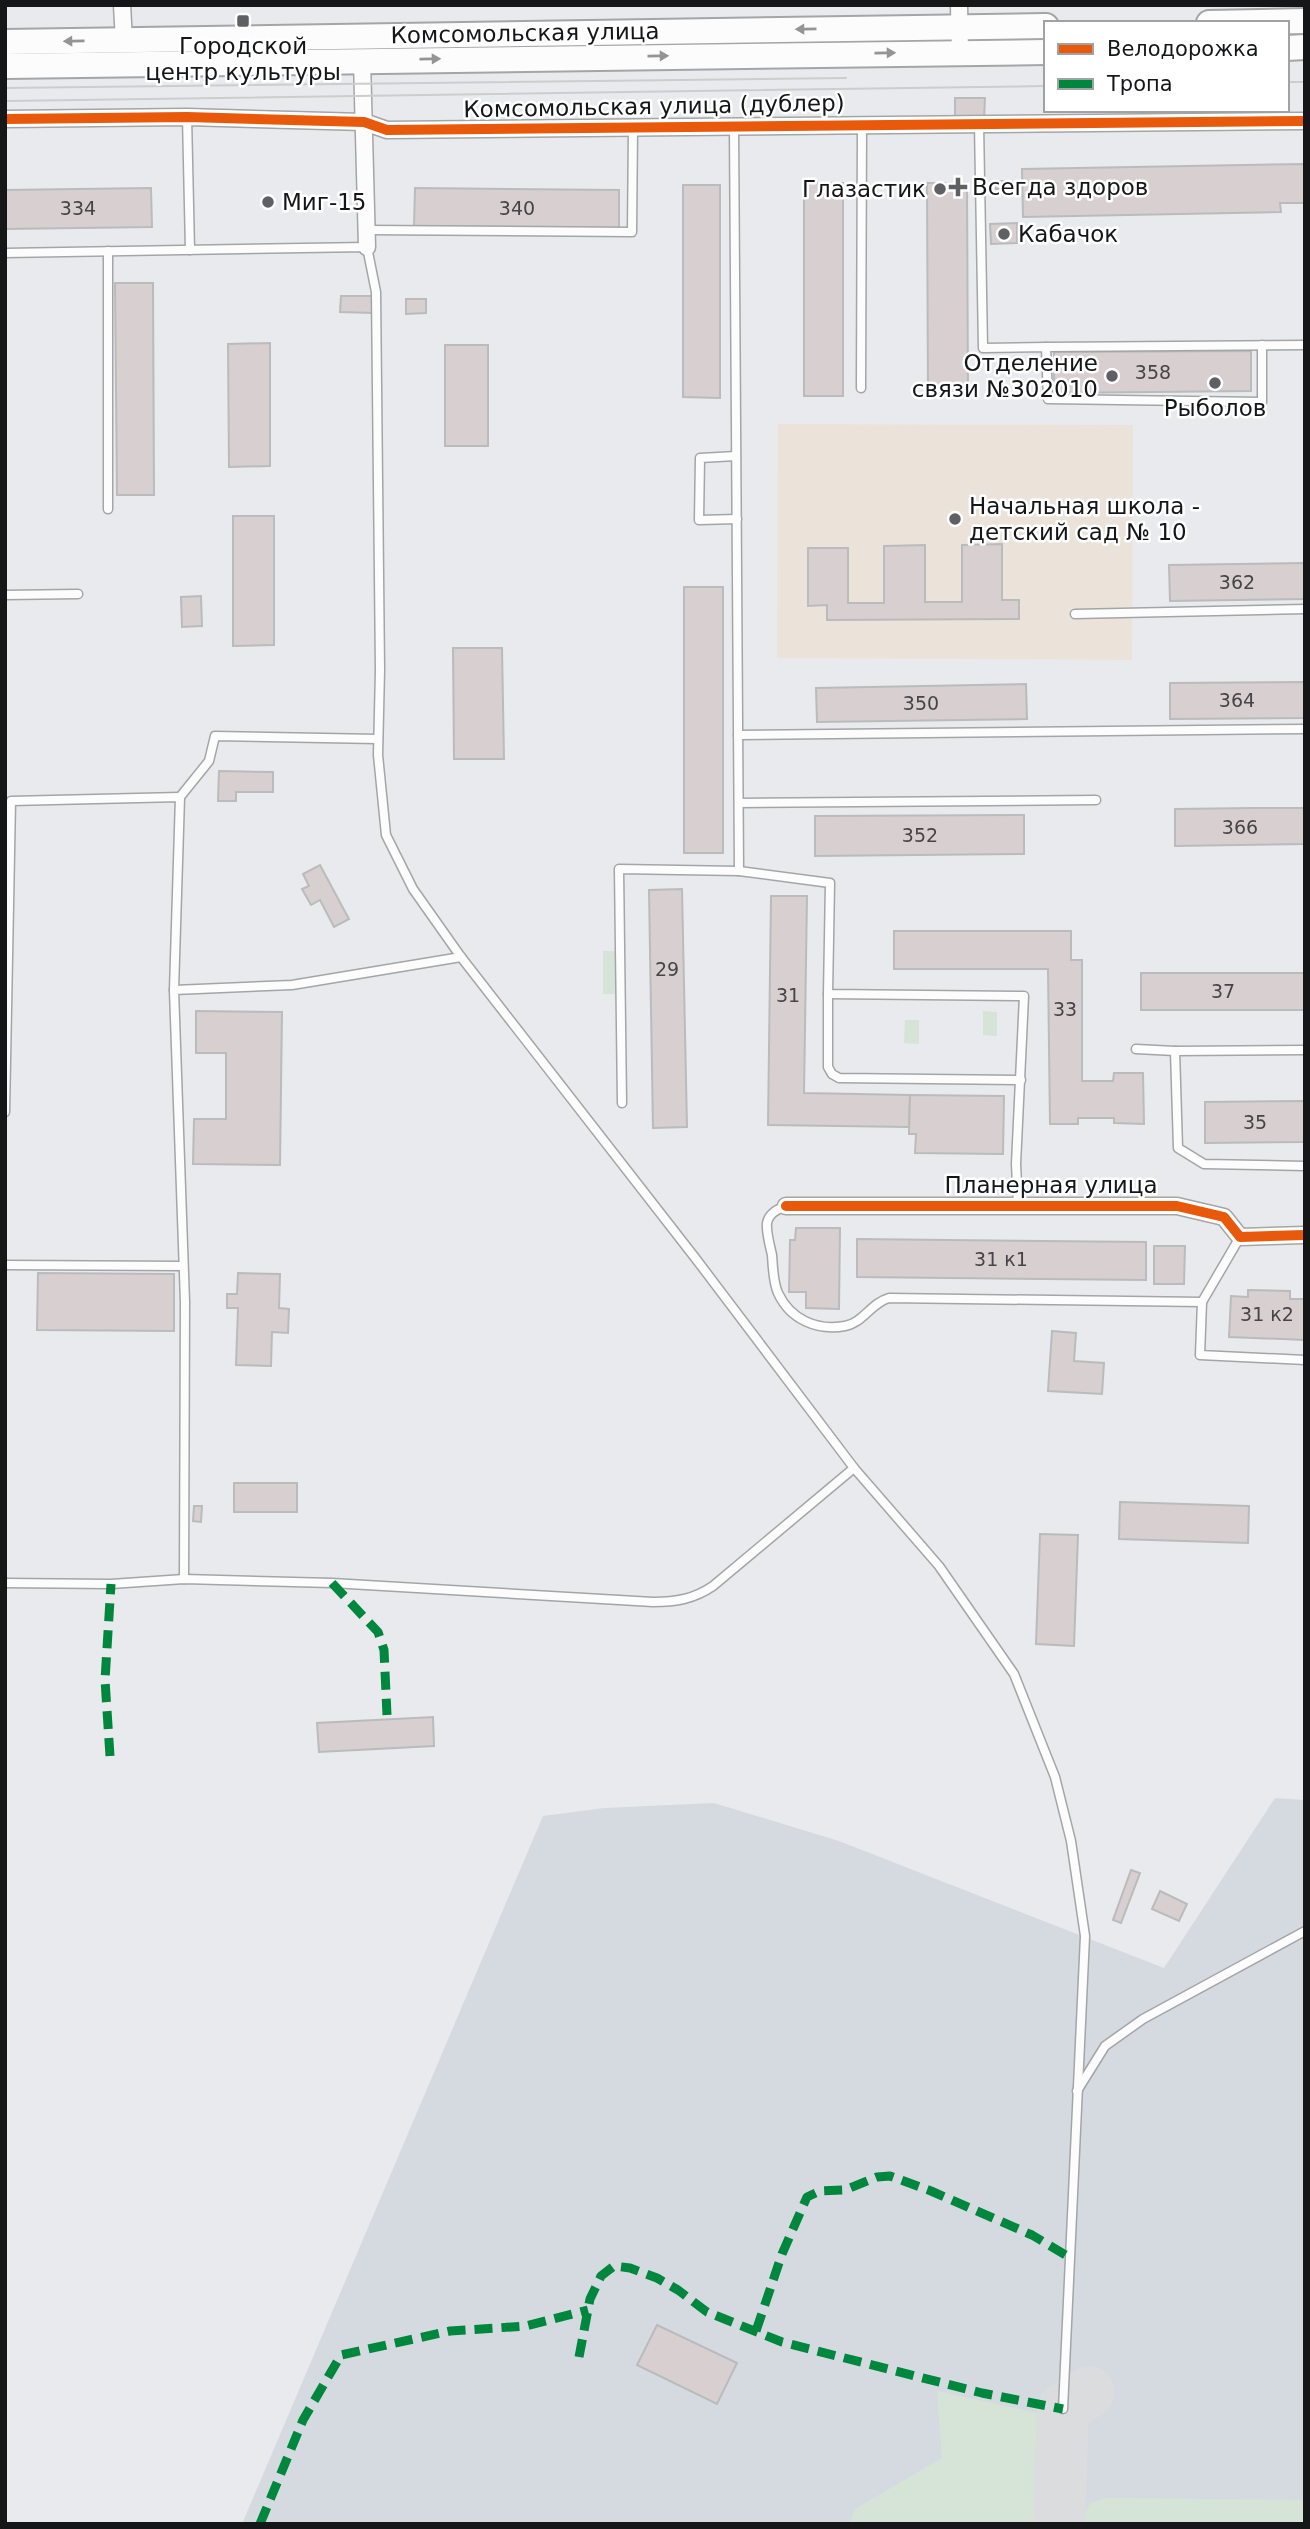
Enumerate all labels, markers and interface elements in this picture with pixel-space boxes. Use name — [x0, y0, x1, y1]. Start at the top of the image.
marker: Городской центр культуры — [235, 13, 251, 29]
street label: Комсомольская улица — [390, 18, 660, 48]
legend — [1044, 21, 1289, 112]
one-way arrow — [795, 23, 817, 35]
place label: Городской центр культуры — [145, 33, 341, 85]
one-way arrow — [62, 35, 84, 47]
text: Велодорожка — [1107, 37, 1259, 61]
one-way arrow — [875, 47, 897, 59]
one-way arrow — [647, 50, 669, 62]
one-way arrow — [420, 53, 442, 65]
text: Тропа — [1106, 72, 1173, 96]
street label: Комсомольская улица (дублер) — [463, 90, 845, 122]
place label: Всегда здоров — [972, 174, 1148, 200]
place label: Глазастик — [802, 176, 926, 202]
marker: Всегда здоров — [950, 179, 966, 195]
marker: Глазастик — [932, 181, 948, 197]
place label: Миг-15 — [282, 189, 366, 215]
marker: Миг-15 — [260, 194, 276, 210]
house number: 334 — [60, 197, 96, 219]
house number: 340 — [499, 197, 535, 219]
place label: Кабачок — [1018, 221, 1118, 247]
marker: Кабачок — [996, 226, 1012, 242]
place label: Отделение связи №302010 — [912, 350, 1098, 402]
house number: 358 — [1135, 361, 1171, 383]
marker: Отделение связи №302010 — [1104, 368, 1120, 384]
marker: Рыболов — [1207, 375, 1223, 391]
place label: Рыболов — [1164, 395, 1266, 421]
place label: Начальная школа - детский сад № 10 — [969, 493, 1200, 545]
marker: Начальная школа - детский сад № 10 — [947, 511, 963, 527]
house number: 362 — [1219, 571, 1255, 593]
house number: 364 — [1219, 689, 1255, 711]
house number: 350 — [903, 692, 939, 714]
house number: 366 — [1222, 816, 1258, 838]
house number: 352 — [902, 824, 938, 846]
house number: 29 — [655, 958, 679, 980]
house number: 37 — [1211, 980, 1235, 1002]
house number: 31 — [776, 984, 800, 1006]
house number: 33 — [1053, 998, 1077, 1020]
house number: 35 — [1243, 1111, 1267, 1133]
street label: Планерная улица — [944, 1172, 1158, 1198]
house number: 31 к1 — [974, 1248, 1028, 1270]
house number: 31 к2 — [1240, 1303, 1294, 1325]

